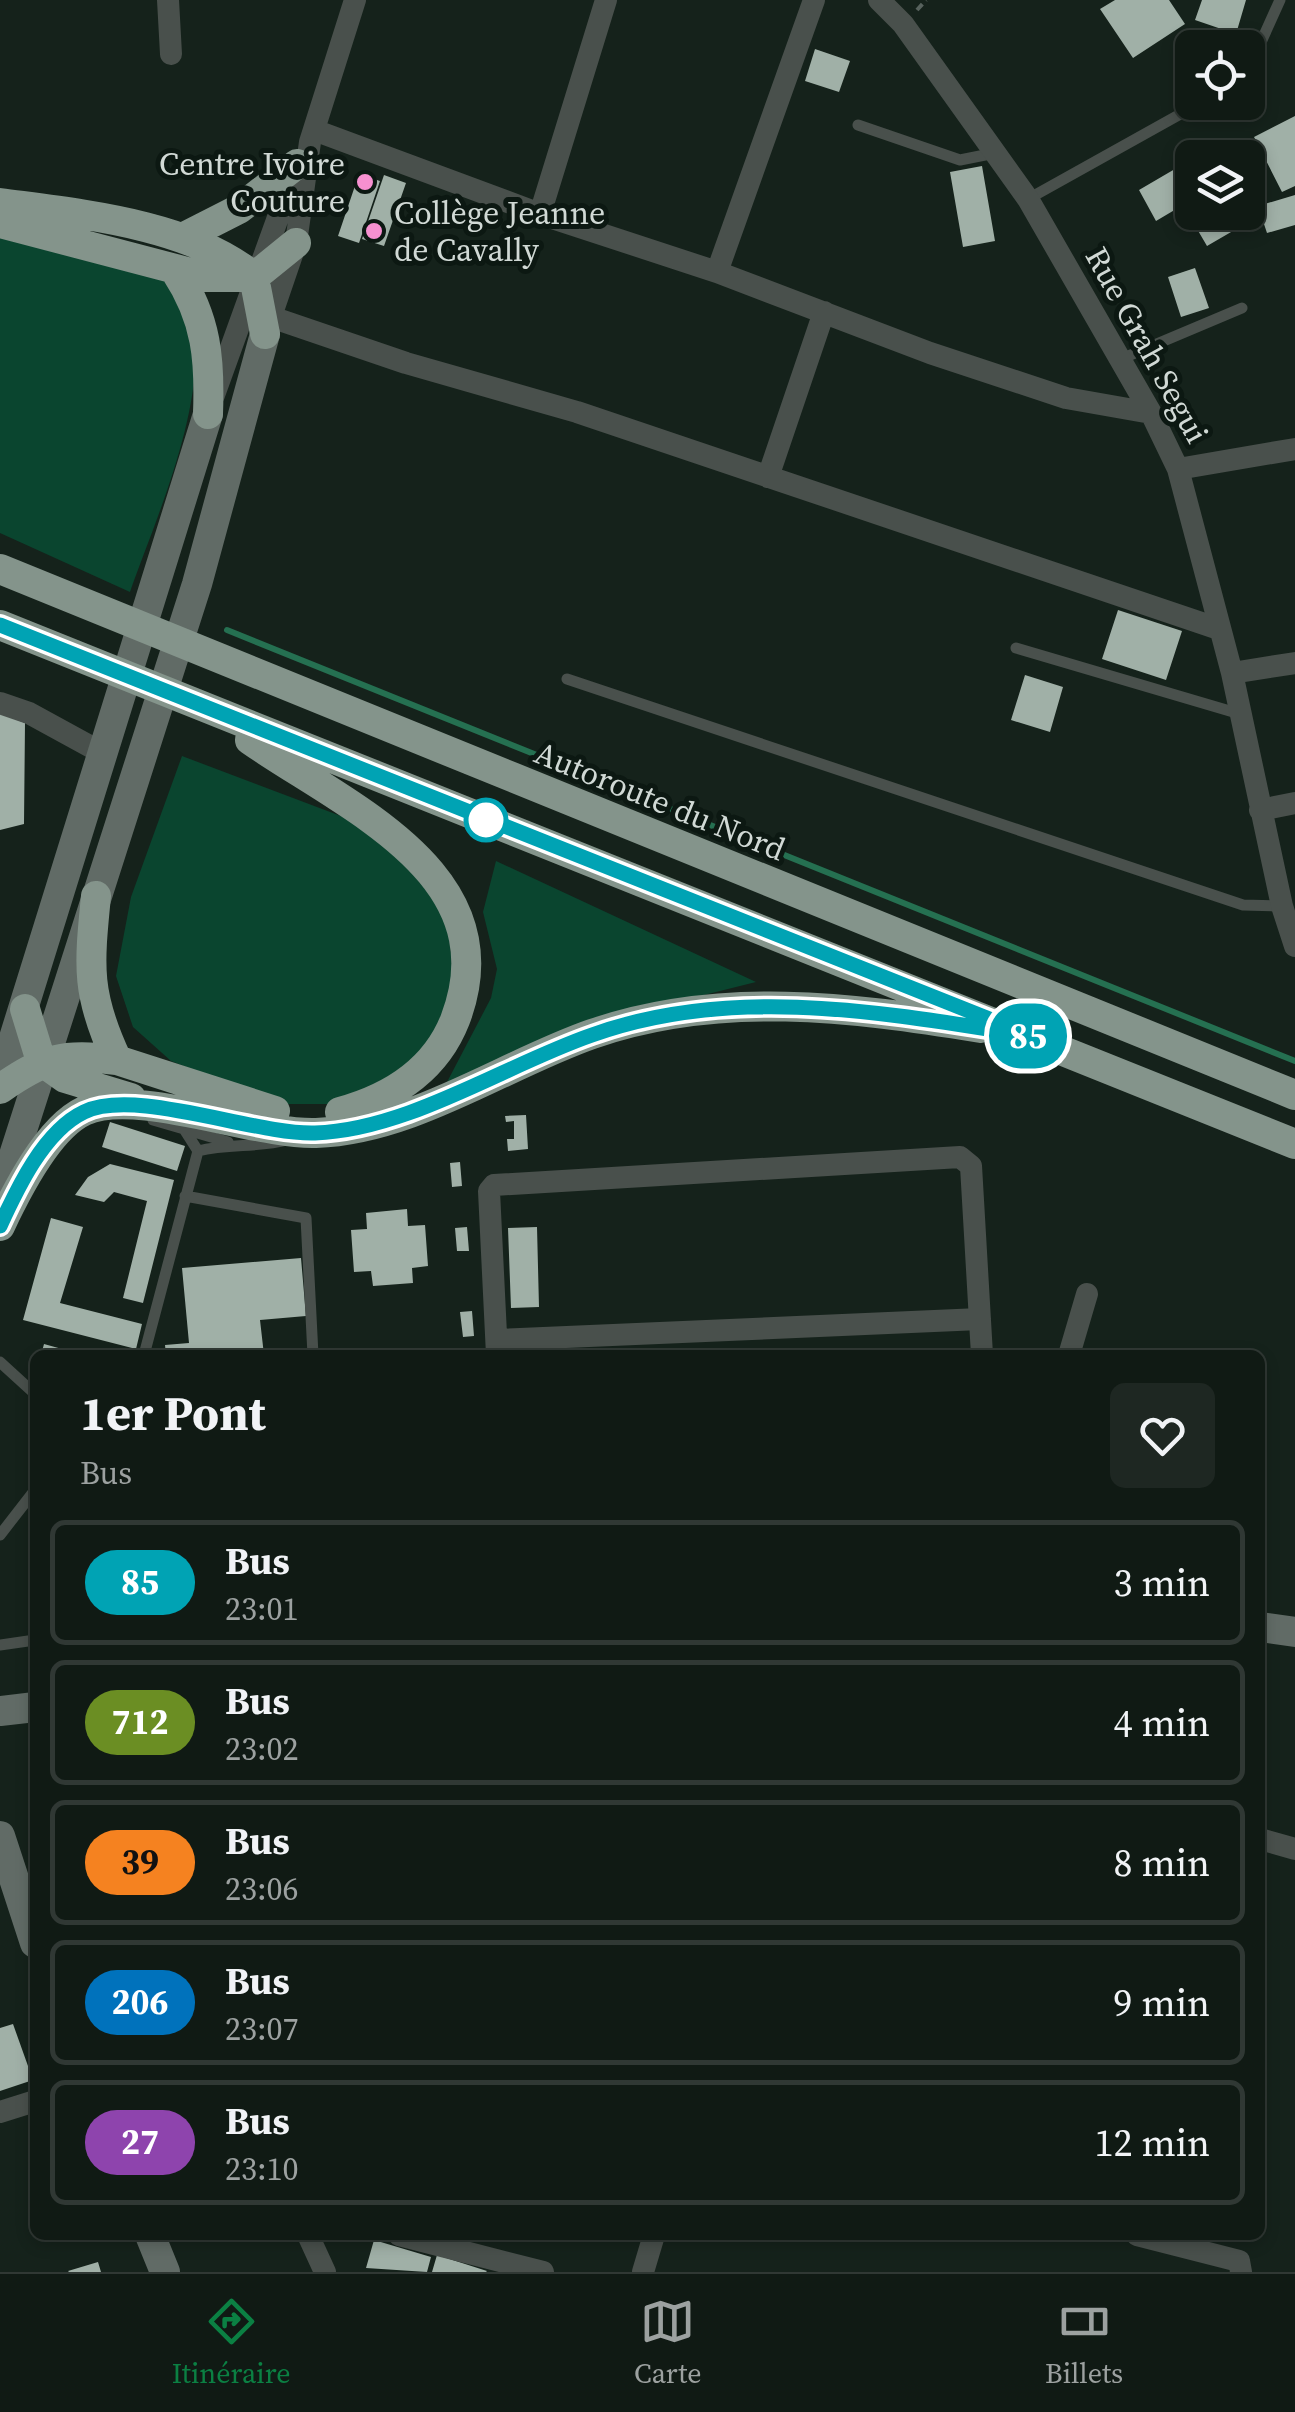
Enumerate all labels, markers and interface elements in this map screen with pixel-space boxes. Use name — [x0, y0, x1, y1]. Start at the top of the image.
map controls — [1175, 30, 1265, 230]
button: locate — [1175, 30, 1265, 120]
button: layers — [1175, 140, 1265, 230]
place label: Centre Ivoire Couture — [159, 142, 345, 223]
marker: Centre Ivoire Couture — [354, 171, 376, 193]
place label: Collège Jeanne de Cavally — [394, 191, 605, 272]
marker: Collège Jeanne de Cavally — [363, 220, 385, 242]
street label: Rue Grah Segui — [1075, 239, 1219, 451]
street label: Autoroute du Nord — [528, 731, 792, 871]
unlabelled marker — [465, 799, 507, 841]
line badge: 85 — [983, 1004, 1073, 1068]
text: 85 — [1009, 1012, 1047, 1060]
text: 1er Pont — [80, 1380, 266, 1446]
button: heart — [1110, 1383, 1215, 1488]
text: Bus — [80, 1451, 132, 1495]
text: Bus — [225, 1535, 290, 1587]
text: 3 min — [1114, 1557, 1210, 1609]
text: 85 — [121, 1558, 159, 1606]
text: 23:01 — [225, 1587, 299, 1631]
text: Bus — [225, 1675, 290, 1727]
text: 4 min — [1114, 1697, 1210, 1749]
text: 712 — [112, 1698, 168, 1746]
text: 23:02 — [225, 1727, 299, 1771]
text: Bus — [225, 1815, 290, 1867]
text: 8 min — [1114, 1837, 1210, 1889]
text: 39 — [121, 1838, 159, 1886]
text: 23:06 — [225, 1867, 299, 1911]
text: Bus — [225, 1955, 290, 2007]
text: 9 min — [1114, 1977, 1210, 2029]
text: 206 — [112, 1978, 168, 2026]
text: 23:07 — [225, 2007, 299, 2051]
text: Bus — [225, 2095, 290, 2147]
text: 12 min — [1095, 2117, 1210, 2169]
text: 27 — [121, 2118, 159, 2166]
text: 23:10 — [225, 2147, 299, 2191]
tab: Itinéraire — [172, 2294, 291, 2392]
tab: Carte — [634, 2294, 702, 2392]
tab: Billets — [1045, 2294, 1123, 2392]

